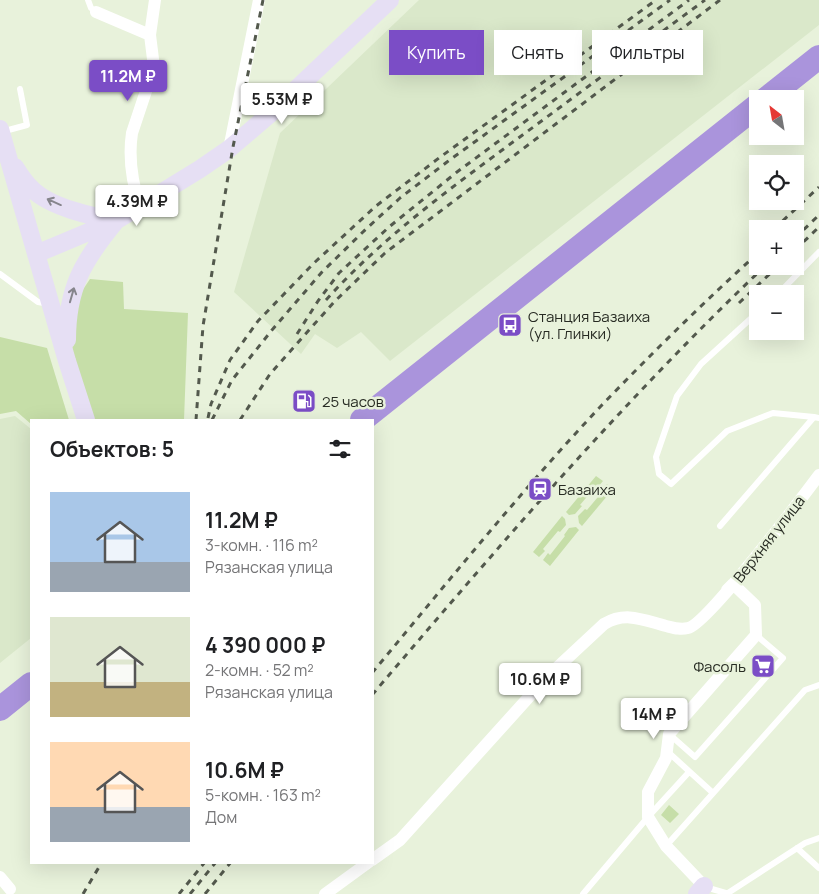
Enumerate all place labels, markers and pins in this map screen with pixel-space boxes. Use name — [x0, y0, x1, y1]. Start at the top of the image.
pin: 11.2M ₽ — [82, 59, 174, 102]
pin: 5.53M ₽ — [236, 82, 328, 125]
pin: 4.39M ₽ — [91, 184, 183, 227]
place label: Станция Базаиха (ул. Глинки) — [528, 306, 650, 344]
bus stop icon: Станция Базаиха (ул. Глинки) — [497, 312, 523, 338]
fuel station icon: 25 часов — [291, 388, 317, 414]
place label: 25 часов — [322, 391, 384, 412]
station icon: Базаиха — [527, 476, 553, 502]
place label: Базаиха — [558, 479, 616, 500]
supermarket icon: Фасоль — [750, 653, 776, 679]
place label: Фасоль — [693, 656, 746, 677]
pin: 10.6M ₽ — [494, 662, 586, 705]
pin: 14M ₽ — [619, 698, 689, 740]

